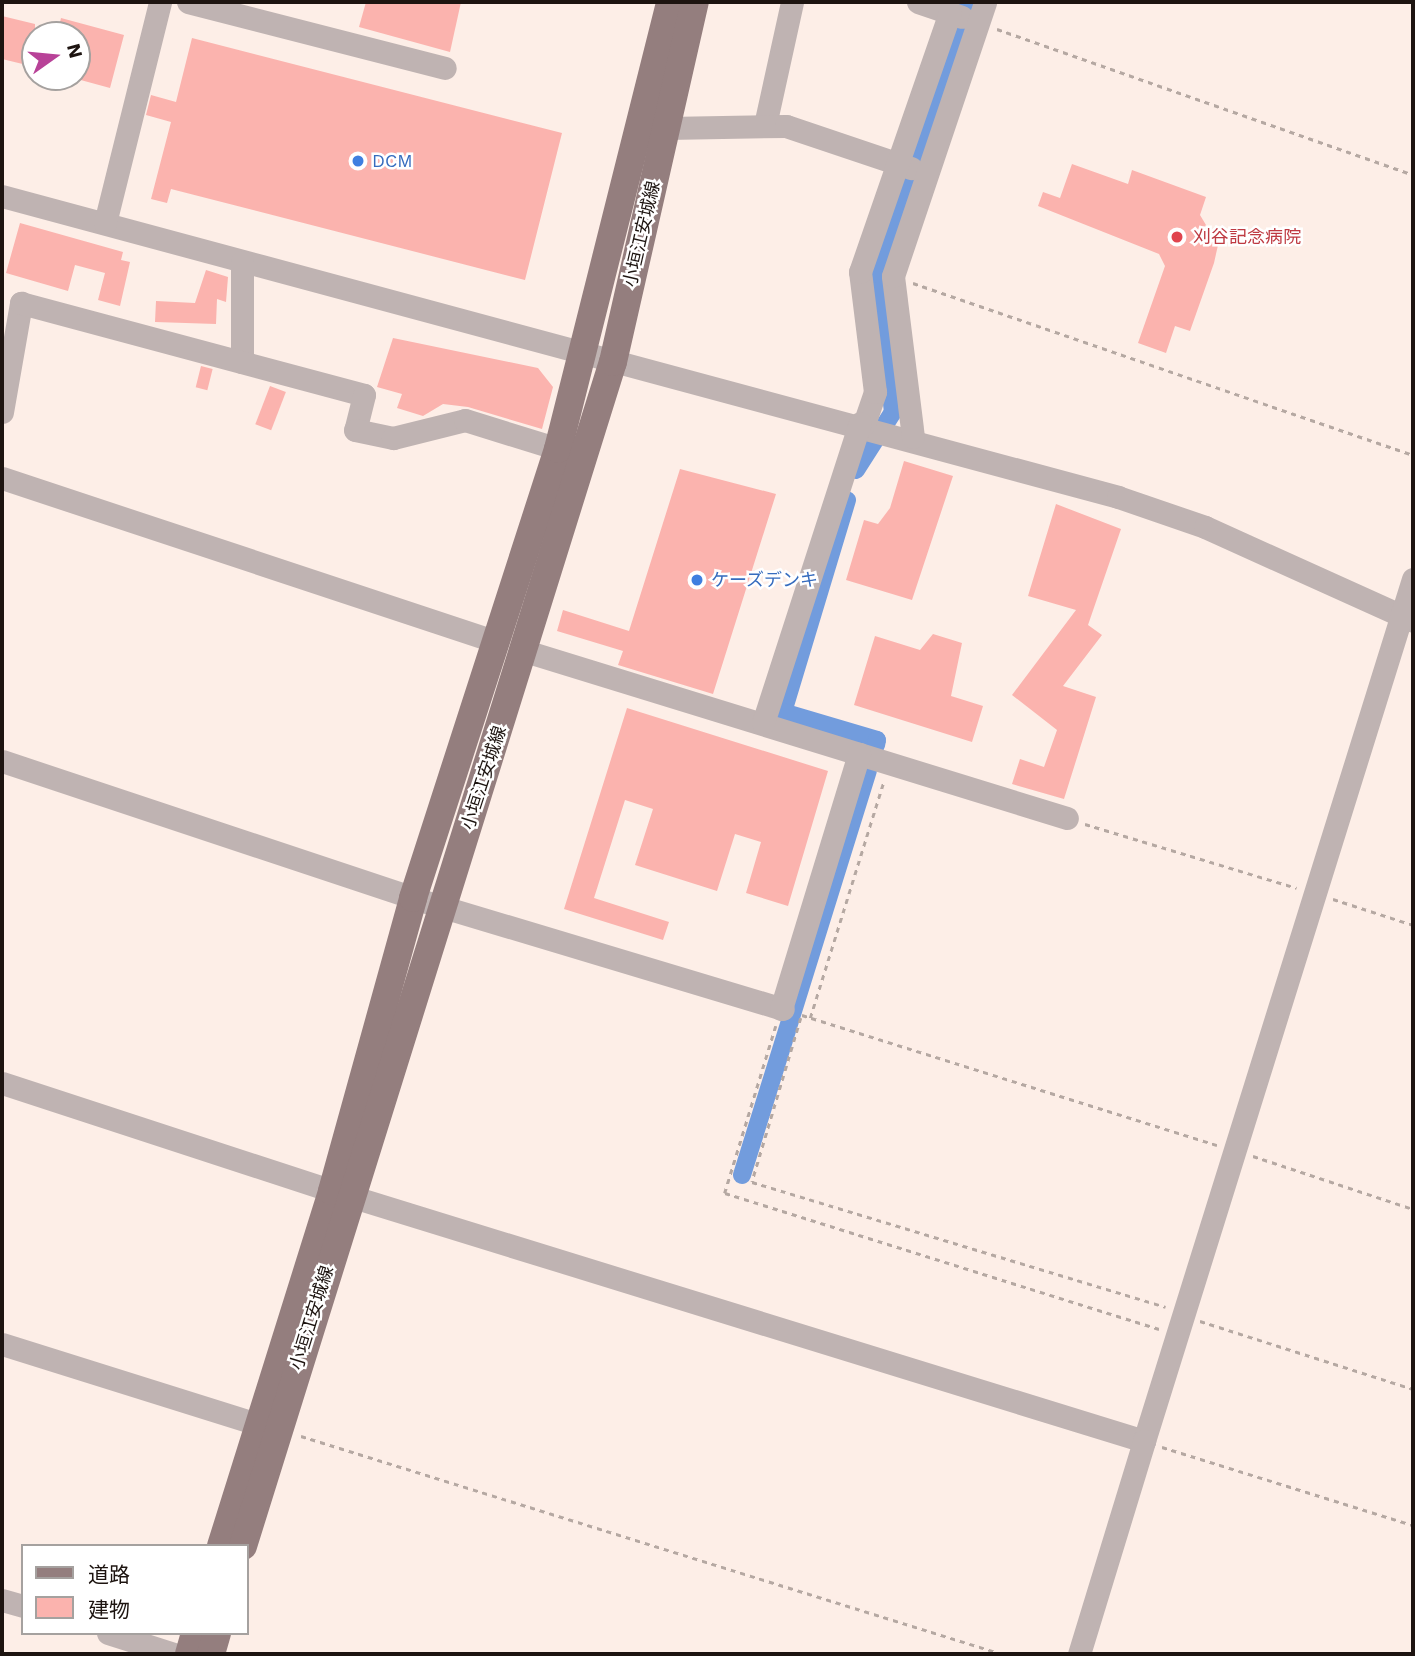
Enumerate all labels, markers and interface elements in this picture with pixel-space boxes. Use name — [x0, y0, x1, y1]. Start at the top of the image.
north arrow — [21, 21, 91, 91]
text: N — [62, 41, 88, 61]
place label: DCM — [372, 150, 413, 172]
marker: DCM — [350, 153, 366, 169]
street label: 小垣江安城線 — [619, 179, 665, 289]
place label: 刈谷記念病院 — [1193, 226, 1301, 248]
marker: 刈谷記念病院 — [1167, 227, 1187, 247]
place label: ケーズデンキ — [711, 569, 819, 591]
marker: ケーズデンキ — [689, 572, 705, 588]
street label: 小垣江安城線 — [457, 723, 511, 833]
street label: 小垣江安城線 — [286, 1263, 338, 1373]
legend — [21, 1544, 248, 1635]
text: 道路 — [88, 1562, 130, 1587]
text: 建物 — [88, 1597, 130, 1622]

